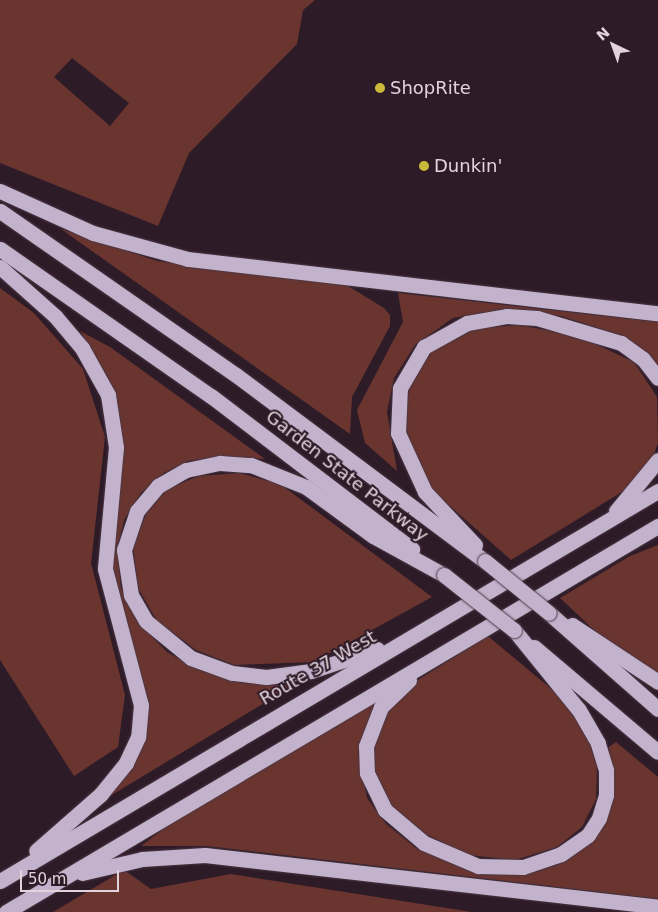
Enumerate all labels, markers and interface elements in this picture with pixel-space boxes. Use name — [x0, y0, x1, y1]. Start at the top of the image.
north arrow — [588, 20, 638, 70]
text: N — [593, 24, 613, 44]
place label: ShopRite — [390, 77, 471, 99]
marker: ShopRite — [374, 82, 386, 94]
place label: Dunkin' — [434, 155, 502, 177]
marker: Dunkin' — [418, 160, 430, 172]
street label: Garden State Parkway — [261, 406, 433, 546]
street label: Route 37 West — [256, 626, 380, 710]
scale bar — [22, 860, 121, 892]
text: 50 m — [28, 870, 66, 888]

